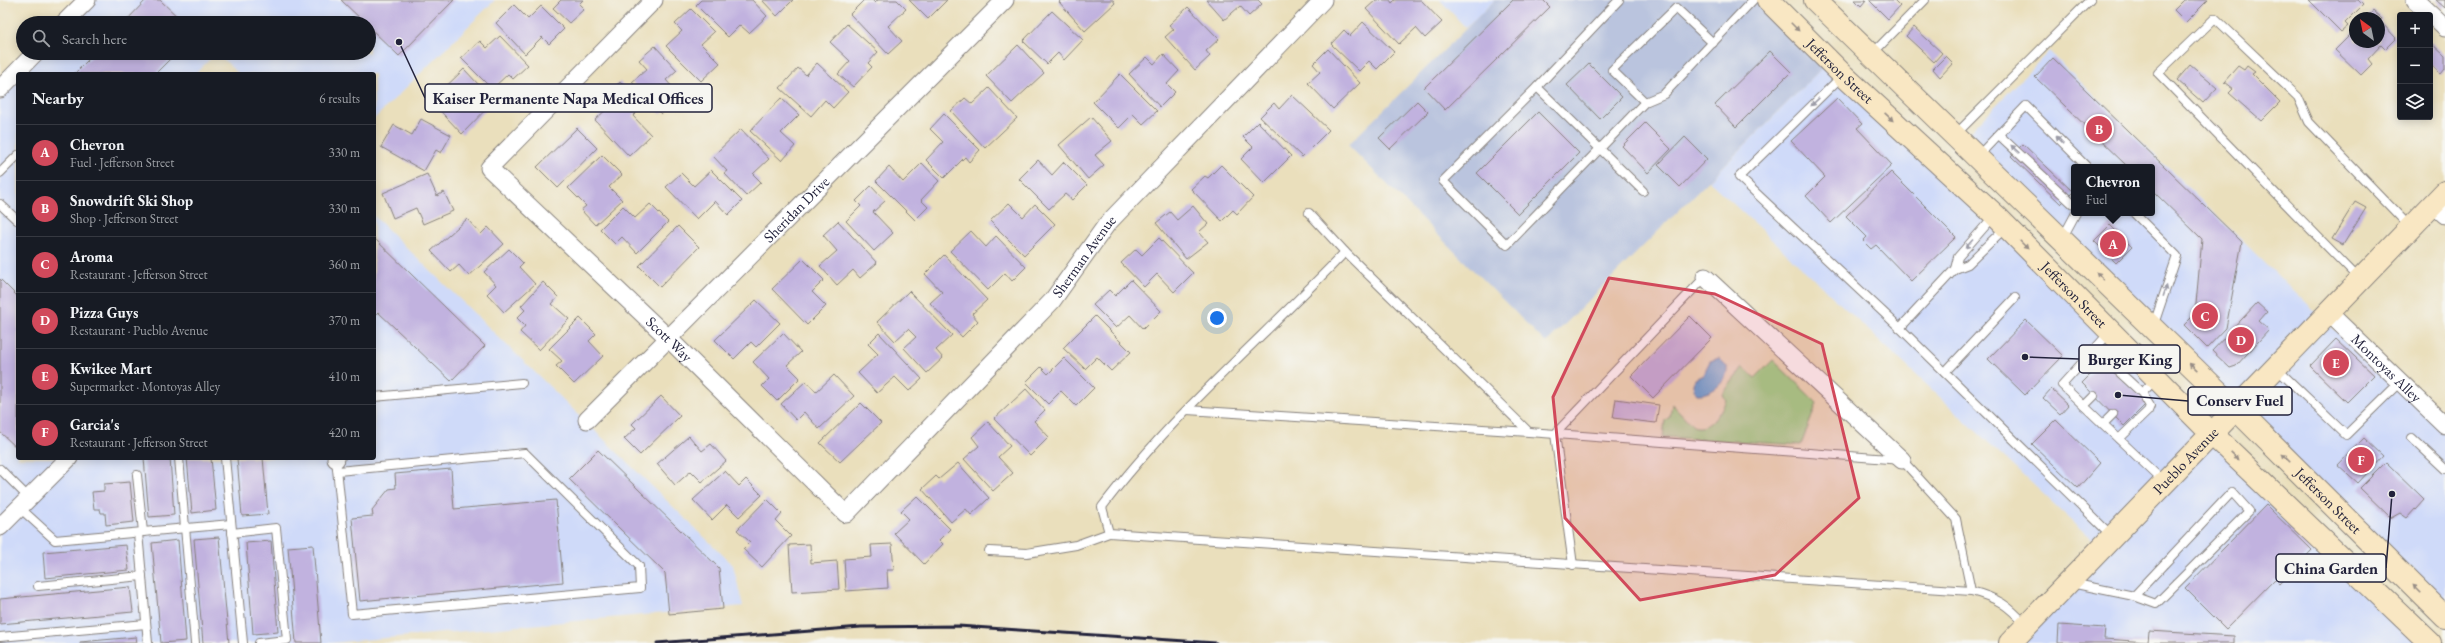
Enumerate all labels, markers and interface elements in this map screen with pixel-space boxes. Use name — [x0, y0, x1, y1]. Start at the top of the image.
north arrow — [2349, 12, 2385, 48]
map controls — [2397, 12, 2433, 120]
button: + — [2397, 12, 2433, 48]
search box — [16, 16, 376, 60]
one-way arrow — [1790, 23, 1800, 32]
icon: search — [30, 27, 52, 49]
text: Search here — [62, 29, 127, 48]
street label: Jefferson Street — [1801, 32, 1878, 108]
button: − — [2397, 48, 2433, 84]
callout: Kaiser Permanente Napa Medical Offices — [425, 84, 712, 112]
button: layers — [2397, 84, 2433, 120]
text: Nearby — [32, 87, 84, 109]
text: Kaiser Permanente Napa Medical Offices — [432, 88, 704, 109]
text: 6 results — [319, 90, 360, 107]
one-way arrow — [1810, 97, 1820, 107]
one-way arrow — [1884, 113, 1894, 122]
pin: B — [2086, 114, 2112, 144]
text: Chevron — [70, 135, 124, 154]
one-way arrow — [2055, 135, 2065, 144]
text: A — [40, 144, 50, 161]
text: 330 m — [329, 144, 360, 161]
one-way arrow — [2009, 145, 2020, 154]
text: Fuel · Jefferson Street — [70, 154, 174, 171]
popup — [2071, 164, 2155, 216]
street label: Sheridan Drive — [759, 172, 833, 246]
text: Chevron — [2086, 172, 2140, 191]
text: Snowdrift Ski Shop — [70, 191, 193, 210]
text: Fuel — [2086, 191, 2108, 208]
text: B — [41, 200, 49, 217]
text: 330 m — [329, 200, 360, 217]
text: Shop · Jefferson Street — [70, 210, 178, 227]
street label: Sherman Avenue — [1048, 210, 1120, 301]
pin: A — [2100, 229, 2126, 259]
one-way arrow — [1964, 239, 1973, 250]
one-way arrow — [2019, 240, 2029, 250]
text: Aroma — [70, 247, 113, 266]
text: C — [40, 256, 50, 273]
text: 360 m — [329, 256, 360, 273]
street label: Jefferson Street — [2036, 256, 2112, 332]
text: Restaurant · Jefferson Street — [70, 266, 208, 283]
one-way arrow — [2095, 271, 2105, 281]
one-way arrow — [2163, 285, 2169, 297]
pin: C — [2192, 301, 2218, 331]
text: Pizza Guys — [70, 303, 138, 322]
your location — [1207, 308, 1227, 328]
text: D — [40, 312, 50, 329]
text: 370 m — [329, 312, 360, 329]
street label: Scott Way — [642, 312, 697, 366]
text: Restaurant · Pueblo Avenue — [70, 322, 208, 339]
pin: D — [2228, 325, 2254, 355]
street label: Montoyas Alley — [2347, 330, 2426, 407]
callout: Burger King — [2079, 345, 2180, 373]
pin: E — [2323, 348, 2349, 378]
text: Burger King — [2088, 349, 2173, 370]
text: Kwikee Mart — [70, 359, 152, 378]
one-way arrow — [2188, 362, 2198, 372]
text: E — [41, 368, 49, 385]
text: 410 m — [329, 368, 360, 385]
text: Supermarket · Montoyas Alley — [70, 378, 220, 395]
callout: Conserv Fuel — [2188, 387, 2292, 415]
text: Conserv Fuel — [2196, 390, 2284, 411]
text: Garcia's — [70, 415, 120, 434]
street label: Pueblo Avenue — [2148, 423, 2222, 498]
text: F — [41, 424, 49, 441]
text: 420 m — [329, 424, 360, 441]
text: Restaurant · Jefferson Street — [70, 434, 208, 451]
pin: F — [2348, 445, 2374, 475]
one-way arrow — [2230, 451, 2240, 460]
one-way arrow — [2281, 453, 2290, 463]
street label: Jefferson Street — [2290, 462, 2366, 538]
callout: China Garden — [2276, 554, 2386, 582]
text: China Garden — [2284, 558, 2378, 579]
one-way arrow — [2412, 584, 2422, 594]

